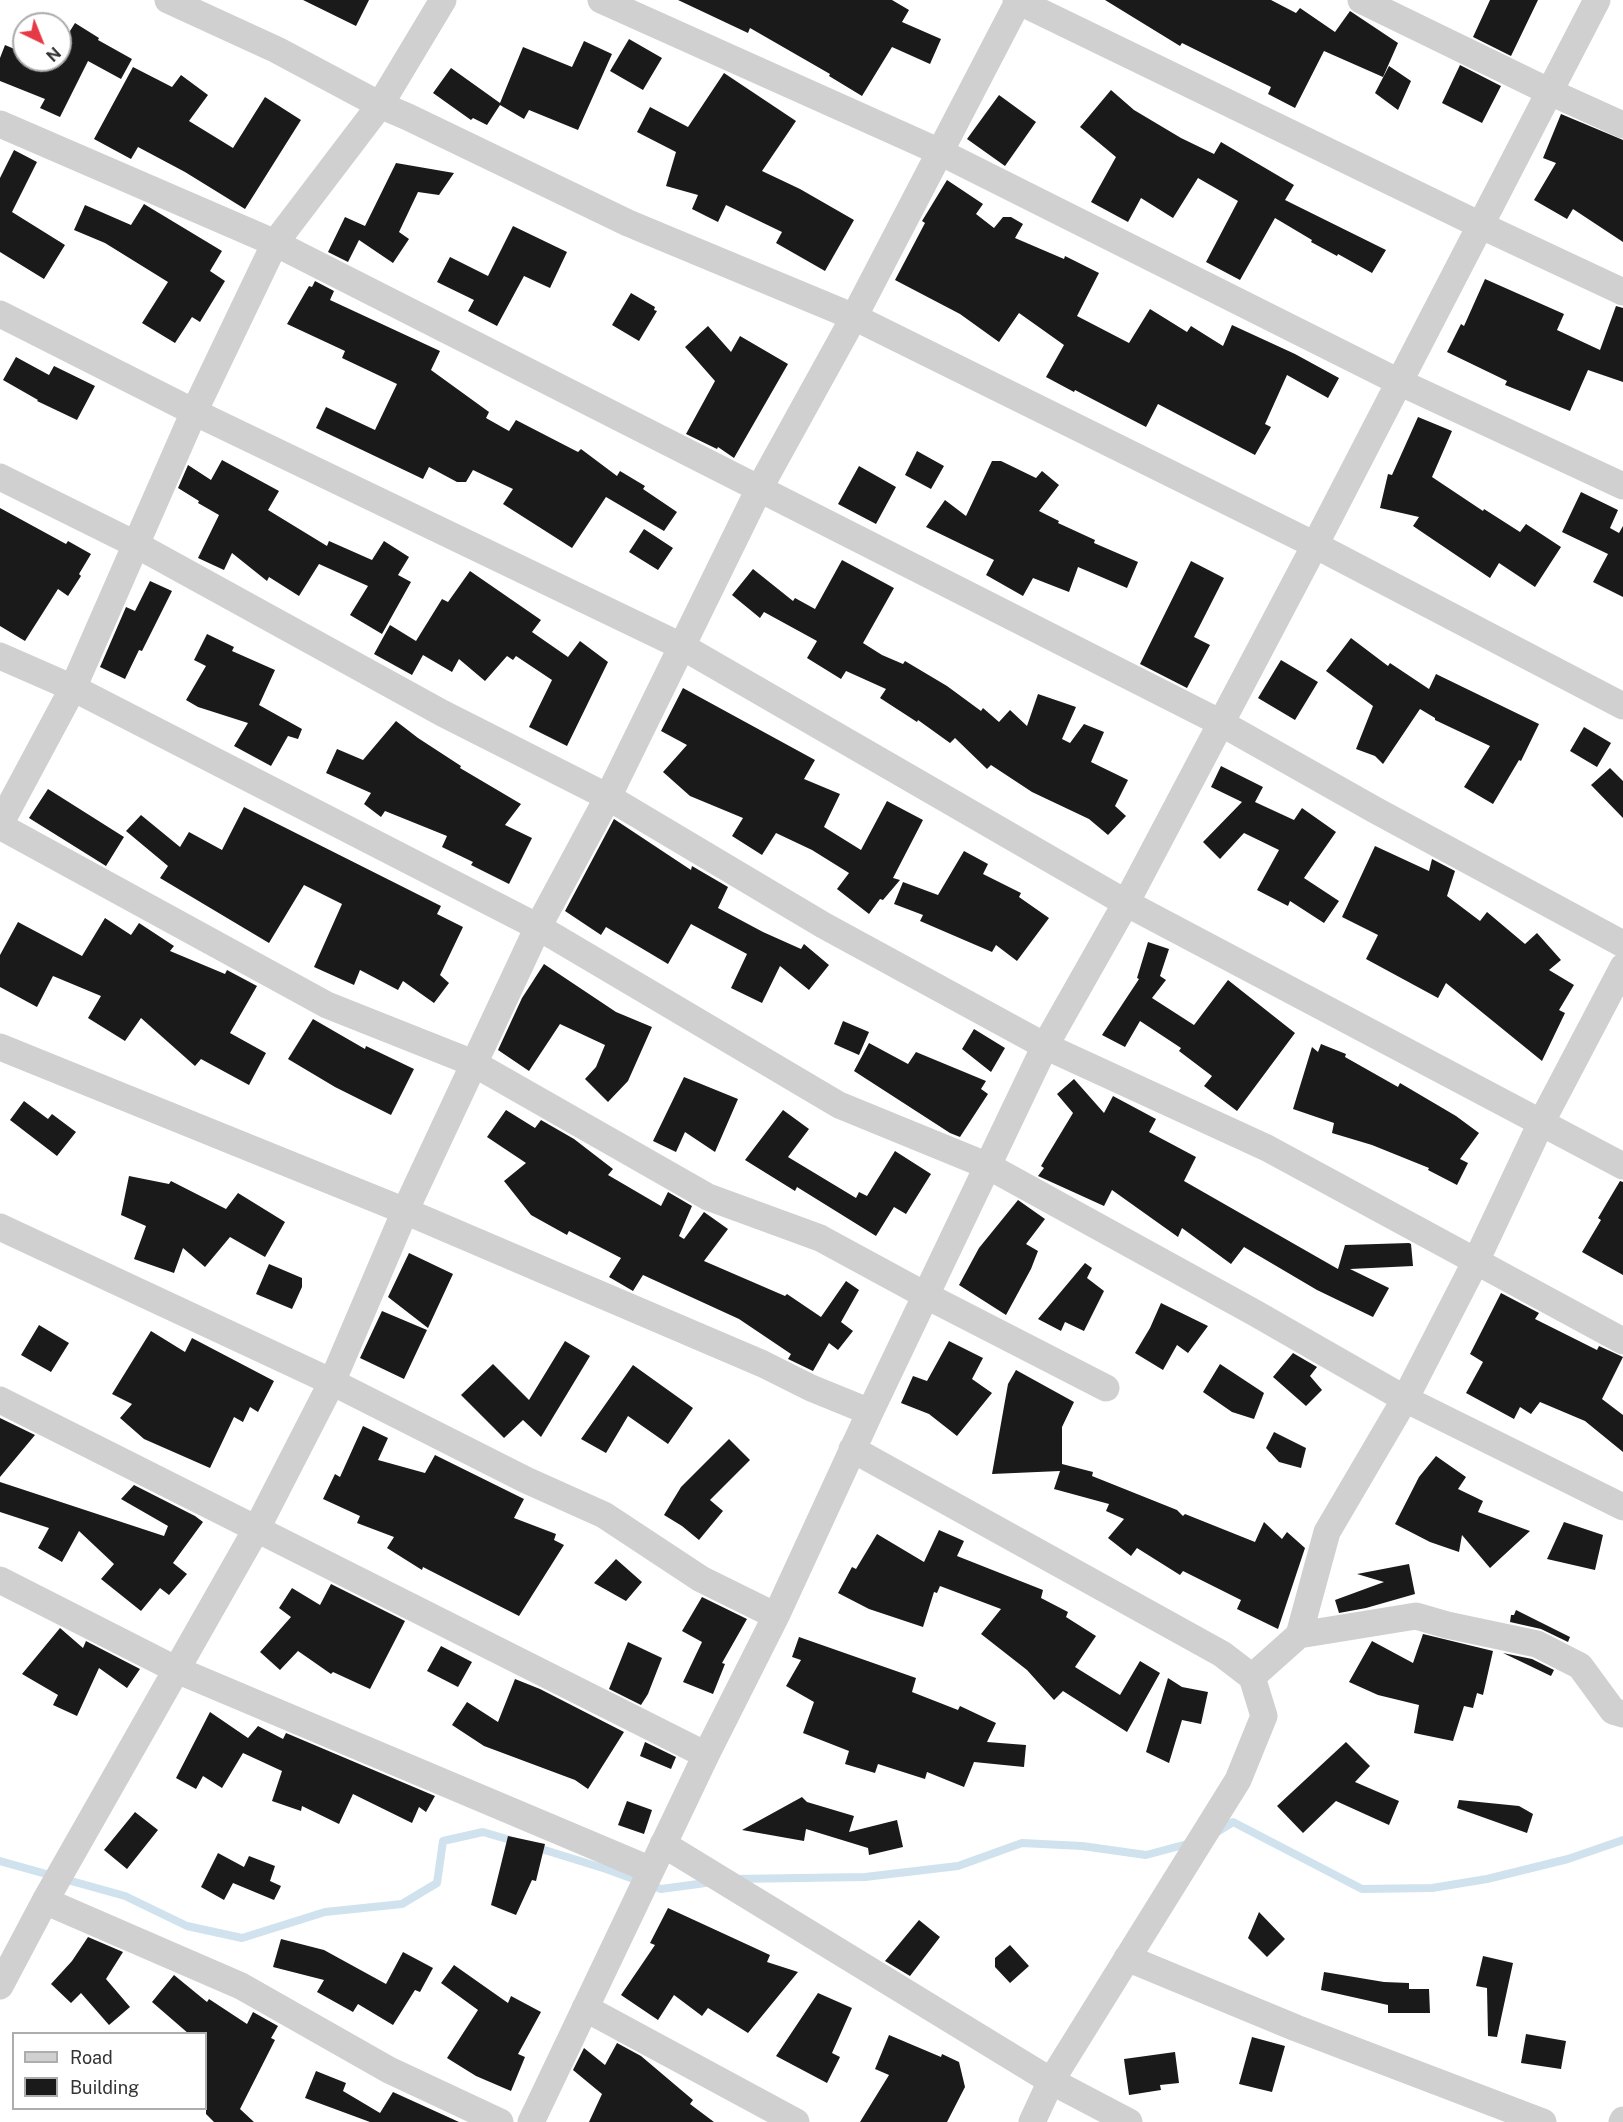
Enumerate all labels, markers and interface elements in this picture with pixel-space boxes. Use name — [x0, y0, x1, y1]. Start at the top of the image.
north arrow — [12, 12, 72, 72]
text: N — [42, 43, 64, 65]
legend — [12, 2032, 207, 2110]
text: Road — [70, 2047, 113, 2068]
text: Building — [70, 2077, 139, 2098]

